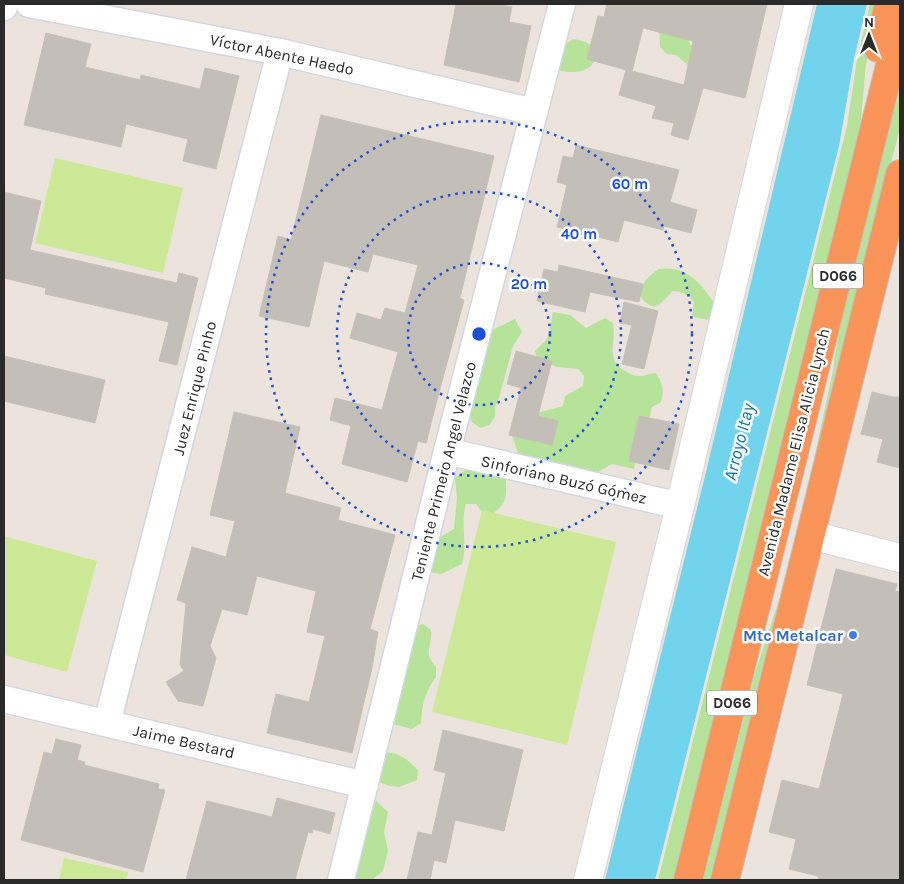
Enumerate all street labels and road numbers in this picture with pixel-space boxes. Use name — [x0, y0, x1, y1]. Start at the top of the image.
street label: Víctor Abente Haedo — [208, 30, 356, 79]
road number: D066 — [813, 264, 863, 288]
street label: Juez Enrique Pinho — [169, 319, 220, 457]
street label: Avenida Madame Elisa Alicia Lynch — [753, 326, 834, 578]
street label: Teniente Primero Angel Velazco — [407, 360, 480, 583]
street label: Sinforiano Buzó Gómez — [479, 451, 649, 508]
road number: D066 — [707, 690, 757, 716]
street label: Jaime Bestard — [131, 721, 237, 762]

